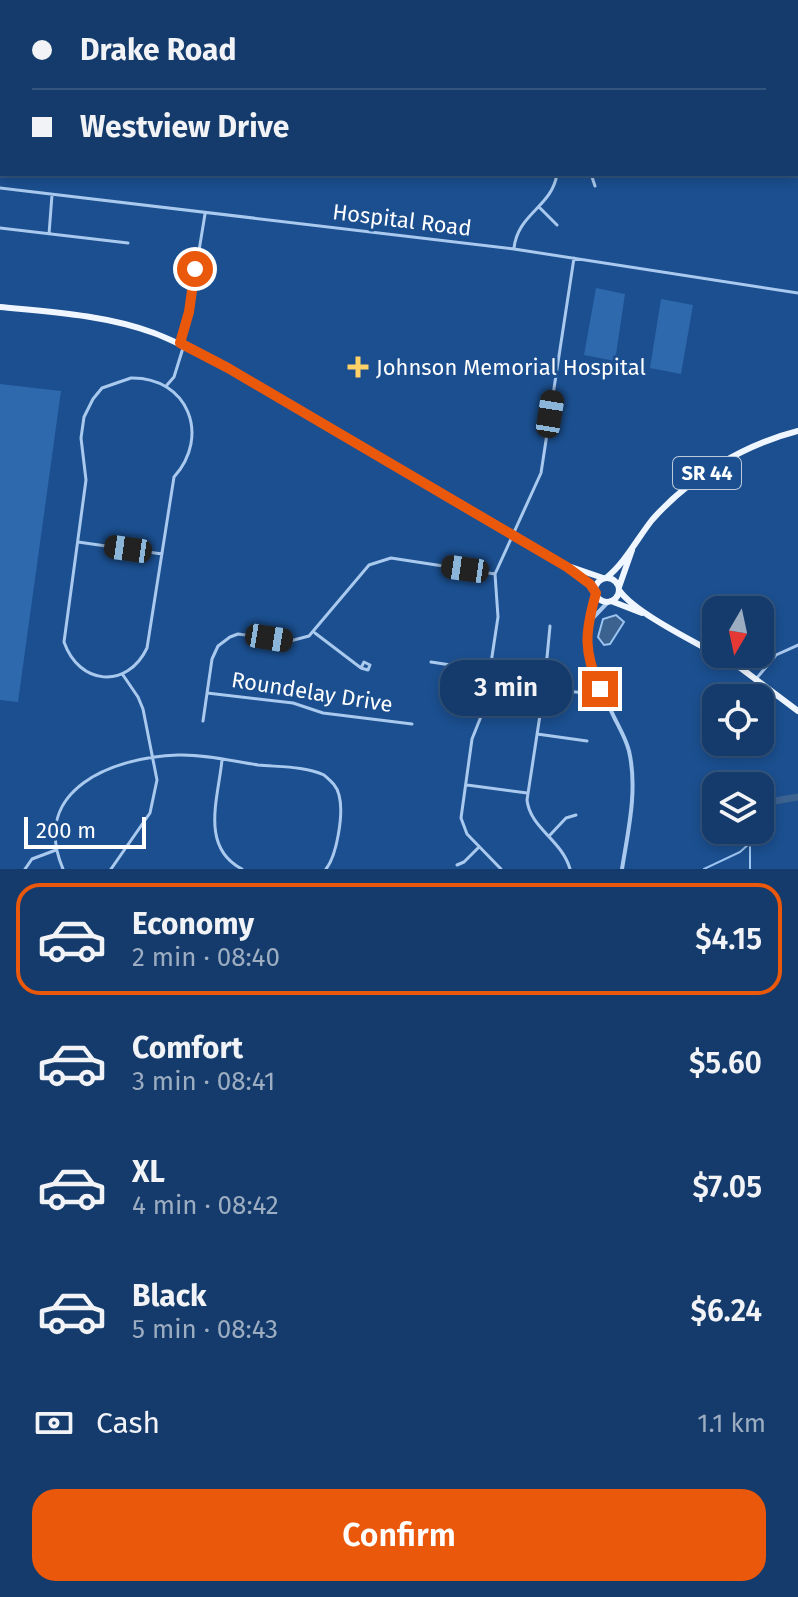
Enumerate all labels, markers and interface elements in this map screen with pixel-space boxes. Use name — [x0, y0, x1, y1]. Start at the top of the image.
text: Drake Road — [80, 32, 237, 68]
text: Westview Drive — [80, 109, 289, 145]
street label: Hospital Road — [331, 198, 473, 242]
route start — [177, 251, 213, 287]
place label: Johnson Memorial Hospital — [376, 354, 646, 381]
marker: Johnson Memorial Hospital — [347, 356, 369, 378]
car — [534, 388, 566, 440]
road number: SR 44 — [673, 457, 741, 489]
car — [103, 534, 153, 564]
car — [440, 554, 490, 584]
north arrow — [702, 596, 774, 668]
map controls — [702, 596, 774, 844]
car — [243, 622, 295, 654]
callout: 3 min — [440, 661, 572, 717]
street label: Roundelay Drive — [229, 666, 395, 718]
route end — [582, 671, 618, 707]
text: 3 min — [474, 672, 538, 703]
button: locate — [702, 684, 774, 756]
button: layers — [702, 772, 774, 844]
scale bar — [24, 813, 146, 849]
text: 200 m — [36, 817, 96, 844]
icon: car — [36, 903, 108, 975]
text: Economy — [132, 906, 254, 942]
text: $4.15 — [695, 921, 762, 957]
text: 2 min · 08:40 — [132, 942, 280, 973]
icon: car — [36, 1027, 108, 1099]
text: Comfort — [132, 1030, 243, 1066]
text: $5.60 — [689, 1045, 762, 1081]
text: 3 min · 08:41 — [132, 1066, 275, 1097]
icon: car — [36, 1151, 108, 1223]
text: XL — [132, 1154, 165, 1190]
text: $7.05 — [692, 1169, 762, 1205]
text: 4 min · 08:42 — [132, 1190, 279, 1221]
icon: car — [36, 1275, 108, 1347]
text: Black — [132, 1278, 207, 1314]
text: $6.24 — [691, 1293, 762, 1329]
text: 5 min · 08:43 — [132, 1314, 278, 1345]
icon: cash — [32, 1401, 76, 1445]
text: Cash — [96, 1405, 160, 1441]
text: 1.1 km — [697, 1408, 766, 1439]
button: Confirm — [32, 1489, 766, 1581]

